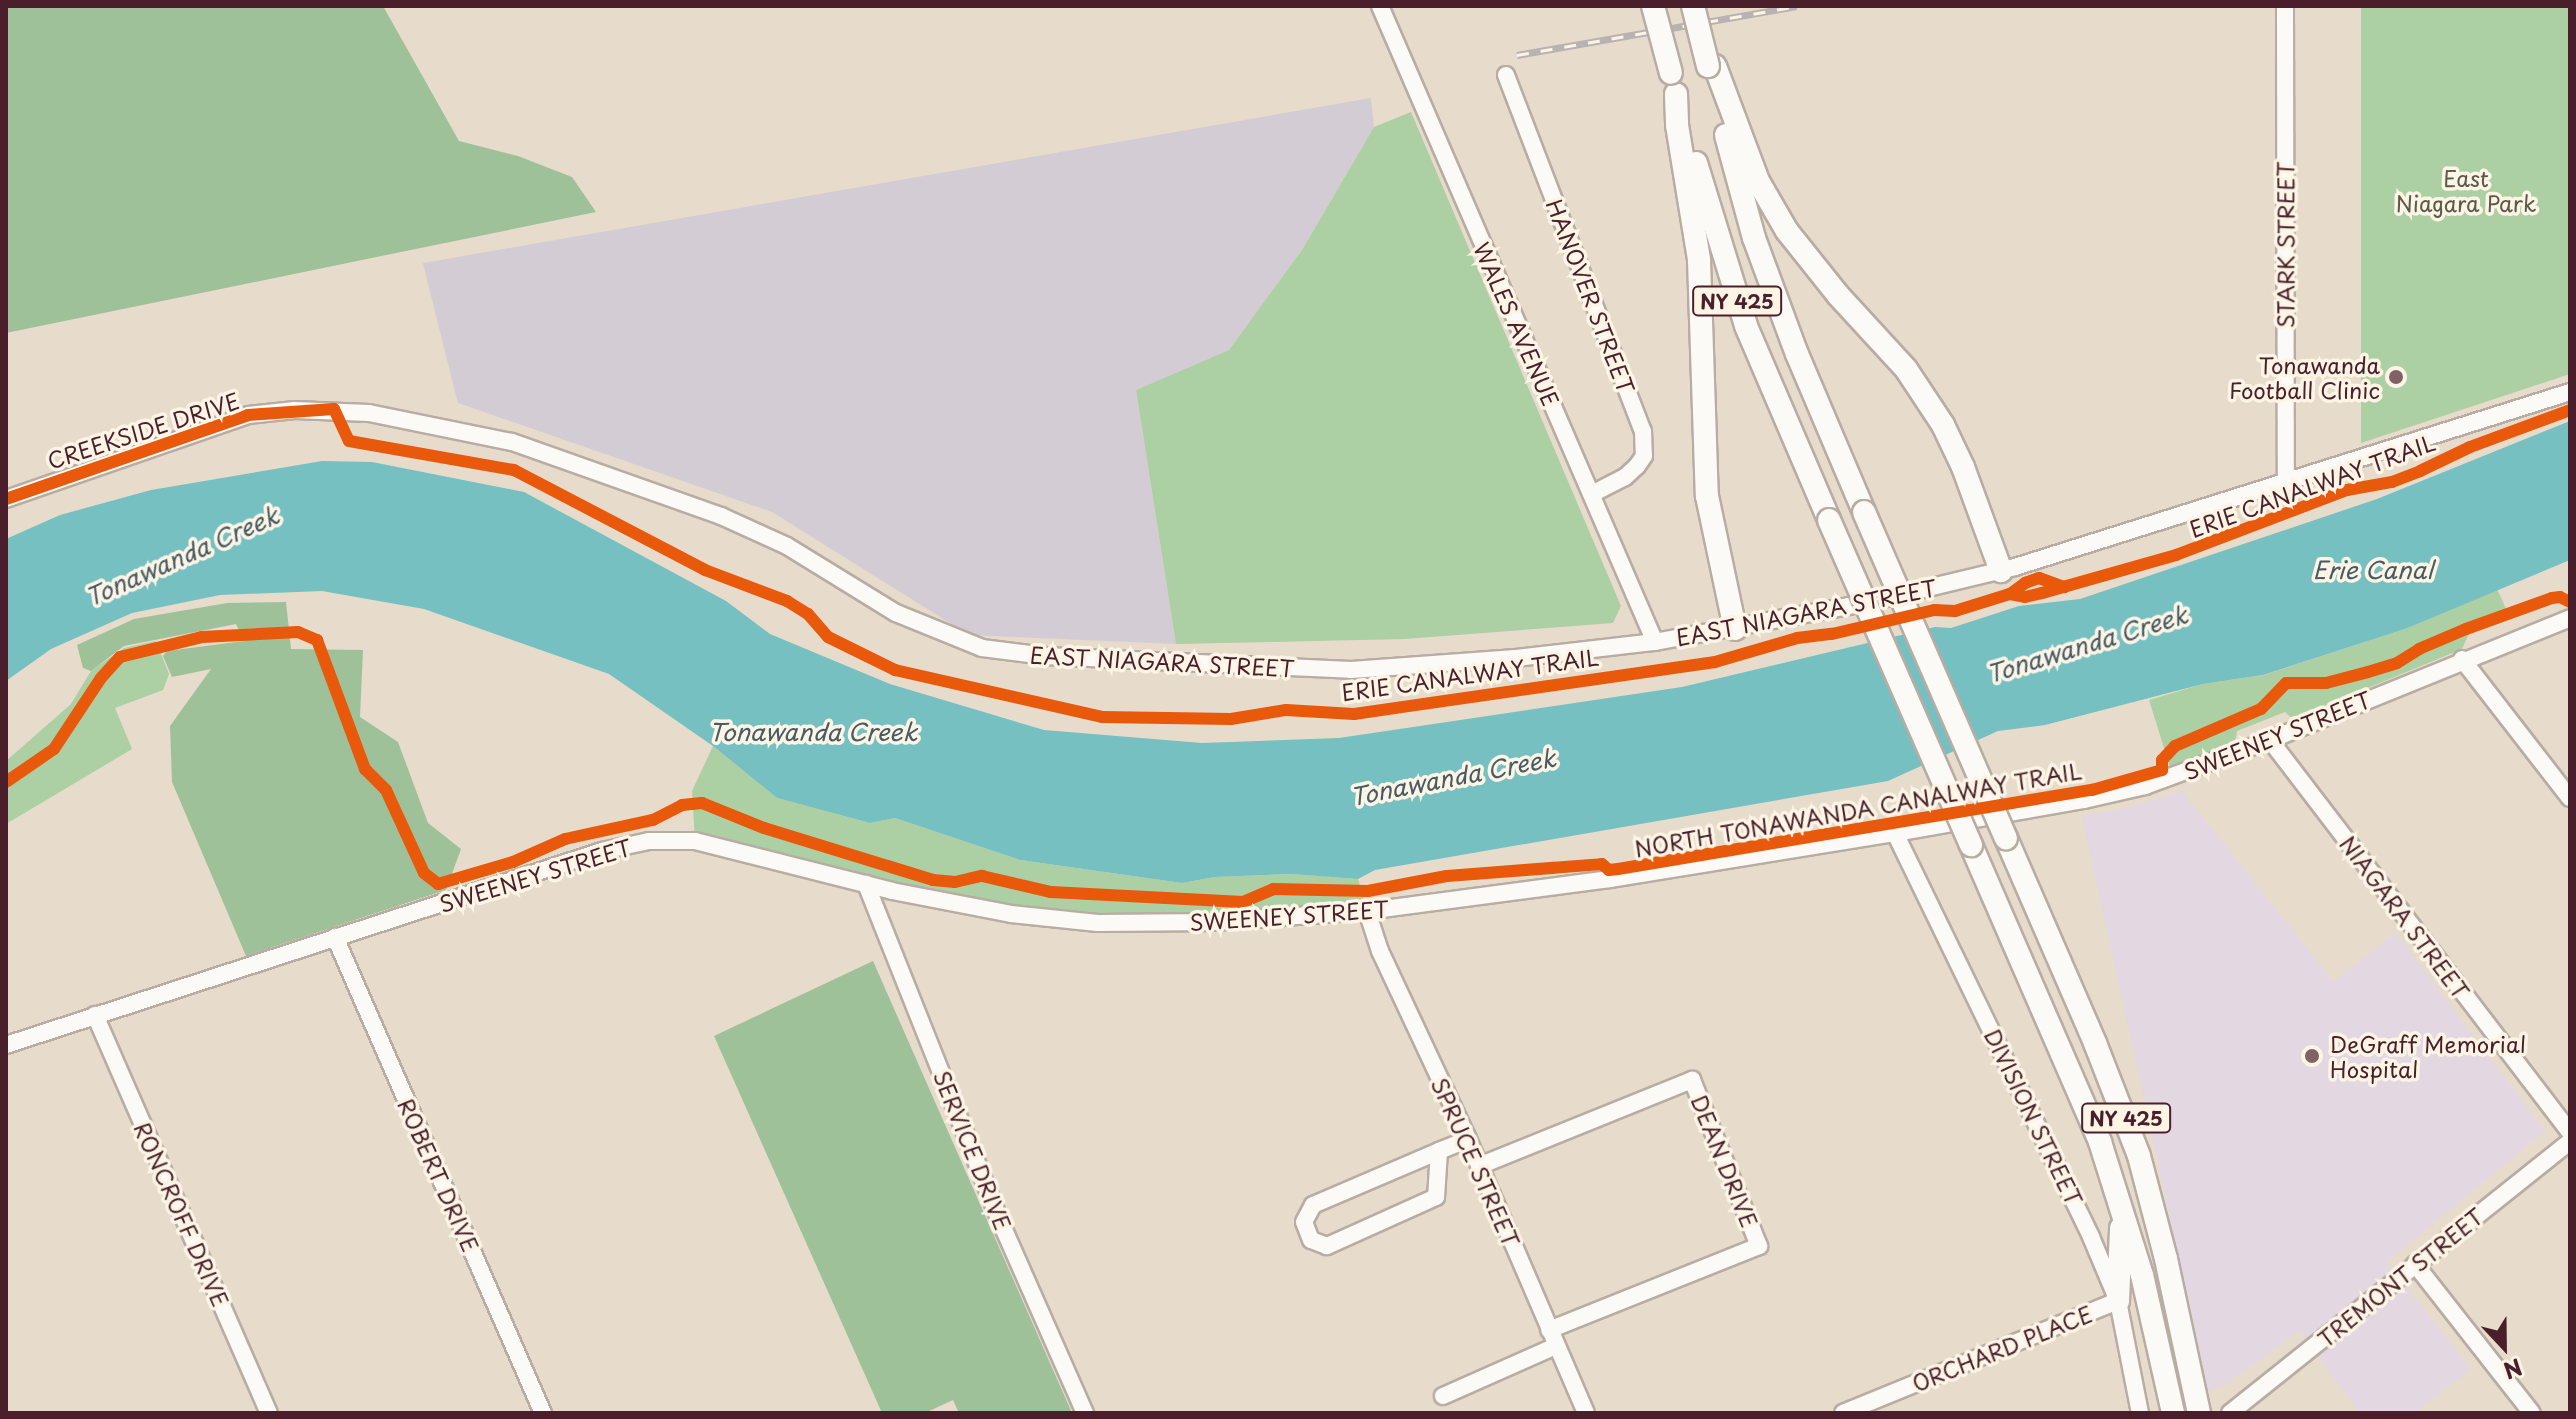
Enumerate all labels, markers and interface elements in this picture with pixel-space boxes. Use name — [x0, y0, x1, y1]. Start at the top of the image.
street label: STARK STREET — [2272, 161, 2298, 329]
park label: East Niagara Park — [2395, 164, 2537, 216]
street label: HANOVER STREET — [1542, 195, 1640, 397]
street label: WALES AVENUE — [1469, 237, 1565, 411]
road number: NY 425 — [1691, 285, 1783, 317]
place label: Tonawanda Football Clinic — [2229, 351, 2380, 402]
marker: Tonawanda Football Clinic — [2387, 368, 2405, 386]
street label: CREEKSIDE DRIVE — [44, 386, 242, 474]
street label: ERIE CANALWAY TRAIL — [2185, 428, 2439, 542]
water label: Tonawanda Creek — [80, 500, 284, 612]
water label: Erie Canal — [2313, 556, 2433, 584]
street label: EAST NIAGARA STREET — [1672, 574, 1940, 650]
water label: Tonawanda Creek — [1982, 600, 2192, 688]
street label: EAST NIAGARA STREET — [1028, 641, 1296, 681]
street label: ERIE CANALWAY TRAIL — [1339, 643, 1601, 705]
street label: SWEENEY STREET — [2178, 685, 2376, 785]
water label: Tonawanda Creek — [708, 718, 918, 746]
water label: Tonawanda Creek — [1347, 743, 1559, 811]
street label: NORTH TONAWANDA CANALWAY TRAIL — [1633, 757, 2083, 861]
street label: NIAGARA STREET — [2334, 829, 2476, 1005]
street label: SWEENEY STREET — [434, 833, 636, 917]
street label: SWEENEY STREET — [1187, 895, 1391, 935]
street label: DIVISION STREET — [1980, 1024, 2088, 1210]
place label: DeGraff Memorial Hospital — [2330, 1030, 2526, 1082]
marker: DeGraff Memorial Hospital — [2301, 1045, 2323, 1067]
street label: SERVICE DRIVE — [929, 1066, 1017, 1234]
street label: SPRUCE STREET — [1426, 1072, 1526, 1252]
street label: DEAN DRIVE — [1687, 1092, 1763, 1230]
street label: ROBERT DRIVE — [393, 1094, 485, 1256]
road number: NY 425 — [2080, 1102, 2172, 1134]
street label: RONCROFF DRIVE — [129, 1117, 235, 1311]
street label: TREMONT STREET — [2311, 1202, 2489, 1352]
street label: ORCHARD PLACE — [1907, 1299, 2097, 1397]
north arrow — [2464, 1307, 2544, 1387]
text: N — [2499, 1351, 2527, 1388]

